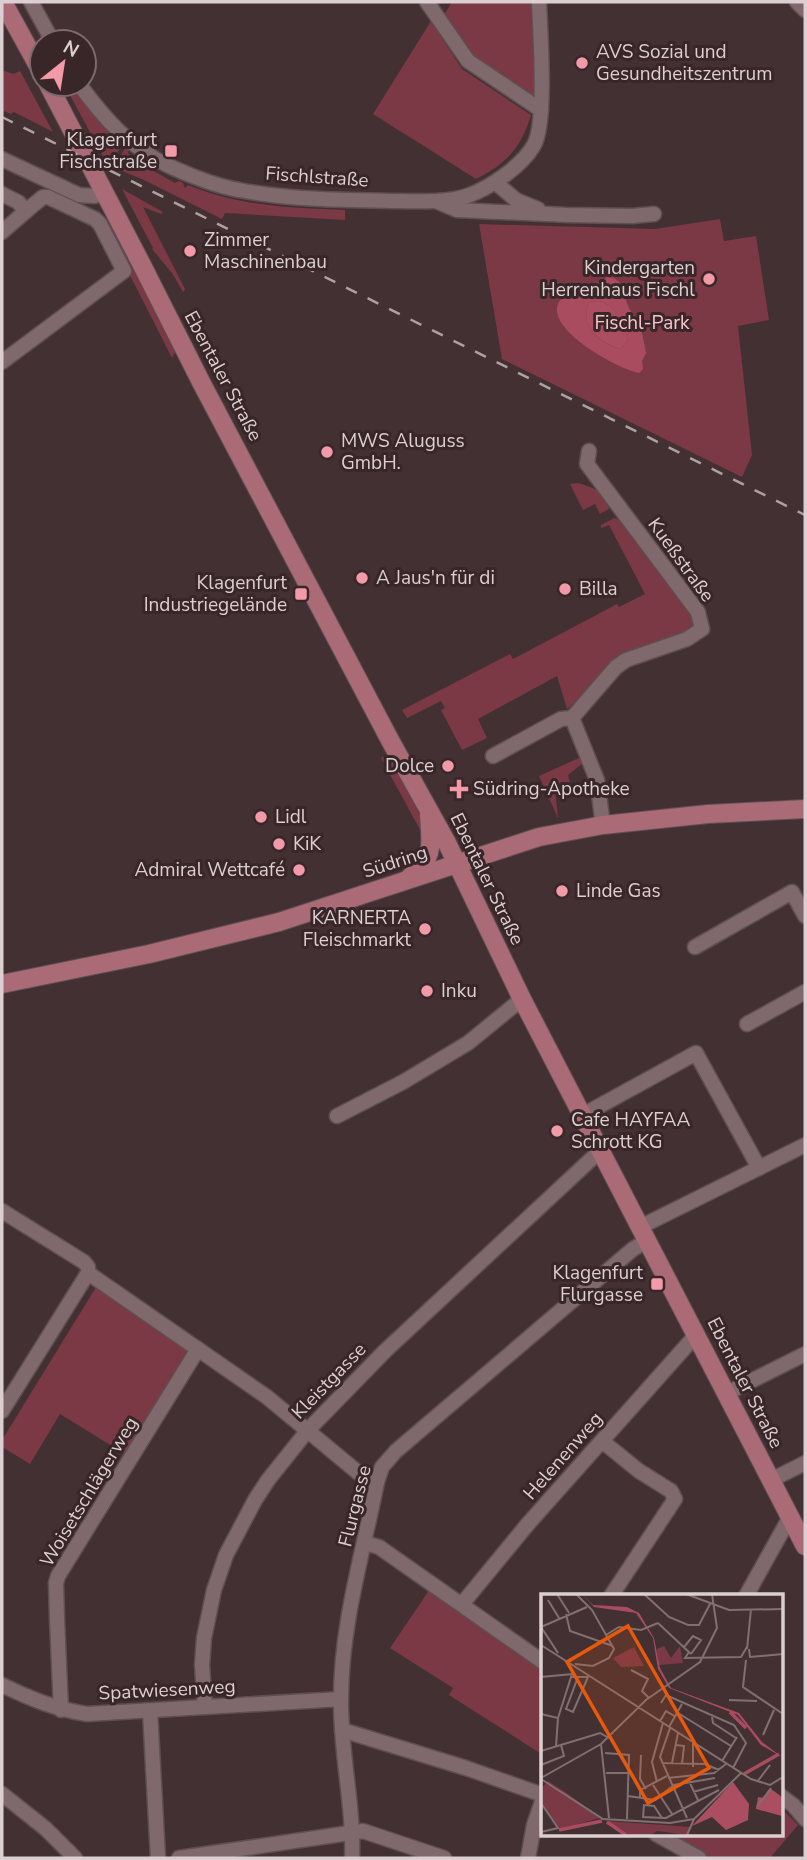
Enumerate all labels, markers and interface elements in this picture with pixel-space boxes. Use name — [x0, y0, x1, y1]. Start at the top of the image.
north arrow — [28, 28, 98, 98]
text: N — [58, 34, 84, 64]
place label: AVS Sozial und Gesundheitszentrum — [596, 39, 772, 87]
marker: AVS Sozial und Gesundheitszentrum — [574, 55, 590, 71]
place label: Klagenfurt Fischstraße — [59, 127, 157, 175]
marker: Klagenfurt Fischstraße — [163, 143, 179, 159]
street label: Fischlstraße — [265, 160, 369, 194]
place label: Zimmer Maschinenbau — [204, 227, 327, 275]
marker: Zimmer Maschinenbau — [182, 243, 198, 259]
place label: Kindergarten Herrenhaus Fischl — [541, 255, 695, 303]
marker: Kindergarten Herrenhaus Fischl — [701, 271, 717, 287]
street label: Ebentaler Straße — [178, 306, 268, 446]
park label: Fischl-Park — [594, 310, 690, 336]
place label: MWS Aluguss GmbH. — [341, 428, 465, 476]
marker: MWS Aluguss GmbH. — [319, 444, 335, 460]
street label: Kueßstraße — [642, 513, 720, 607]
place label: A Jaus'n für di — [376, 565, 495, 591]
place label: Klagenfurt Industriegelände — [144, 570, 287, 618]
marker: A Jaus'n für di — [354, 570, 370, 586]
place label: Billa — [579, 576, 618, 602]
marker: Billa — [557, 581, 573, 597]
marker: Klagenfurt Industriegelände — [293, 586, 309, 602]
place label: Dolce — [385, 753, 434, 779]
marker: Dolce — [440, 758, 456, 774]
place label: Südring-Apotheke — [473, 776, 630, 802]
marker: Südring-Apotheke — [451, 781, 467, 797]
place label: Lidl — [275, 804, 307, 830]
marker: Lidl — [253, 809, 269, 825]
street label: Ebentaler Straße — [444, 809, 530, 949]
place label: KiK — [293, 831, 322, 857]
marker: KiK — [271, 836, 287, 852]
street label: Südring — [359, 839, 431, 885]
place label: Admiral Wettcafé — [134, 857, 285, 883]
marker: Admiral Wettcafé — [291, 862, 307, 878]
place label: Linde Gas — [576, 878, 661, 904]
marker: Linde Gas — [554, 883, 570, 899]
place label: KARNERTA Fleischmarkt — [303, 905, 411, 953]
marker: KARNERTA Fleischmarkt — [417, 921, 433, 937]
place label: Inku — [441, 978, 477, 1004]
marker: Inku — [419, 983, 435, 999]
place label: Cafe HAYFAA Schrott KG — [571, 1107, 690, 1155]
marker: Cafe HAYFAA Schrott KG — [549, 1123, 565, 1139]
place label: Klagenfurt Flurgasse — [552, 1260, 643, 1308]
marker: Klagenfurt Flurgasse — [649, 1276, 665, 1292]
street label: Ebentaler Straße — [701, 1313, 789, 1453]
street label: Kleistgasse — [286, 1337, 372, 1425]
street label: Helenenweg — [517, 1406, 609, 1506]
street label: Woisetschlägerweg — [34, 1412, 144, 1572]
street label: Flurgasse — [332, 1463, 378, 1549]
inset map — [541, 1594, 782, 1836]
street label: Spatwiesenweg — [98, 1673, 236, 1707]

